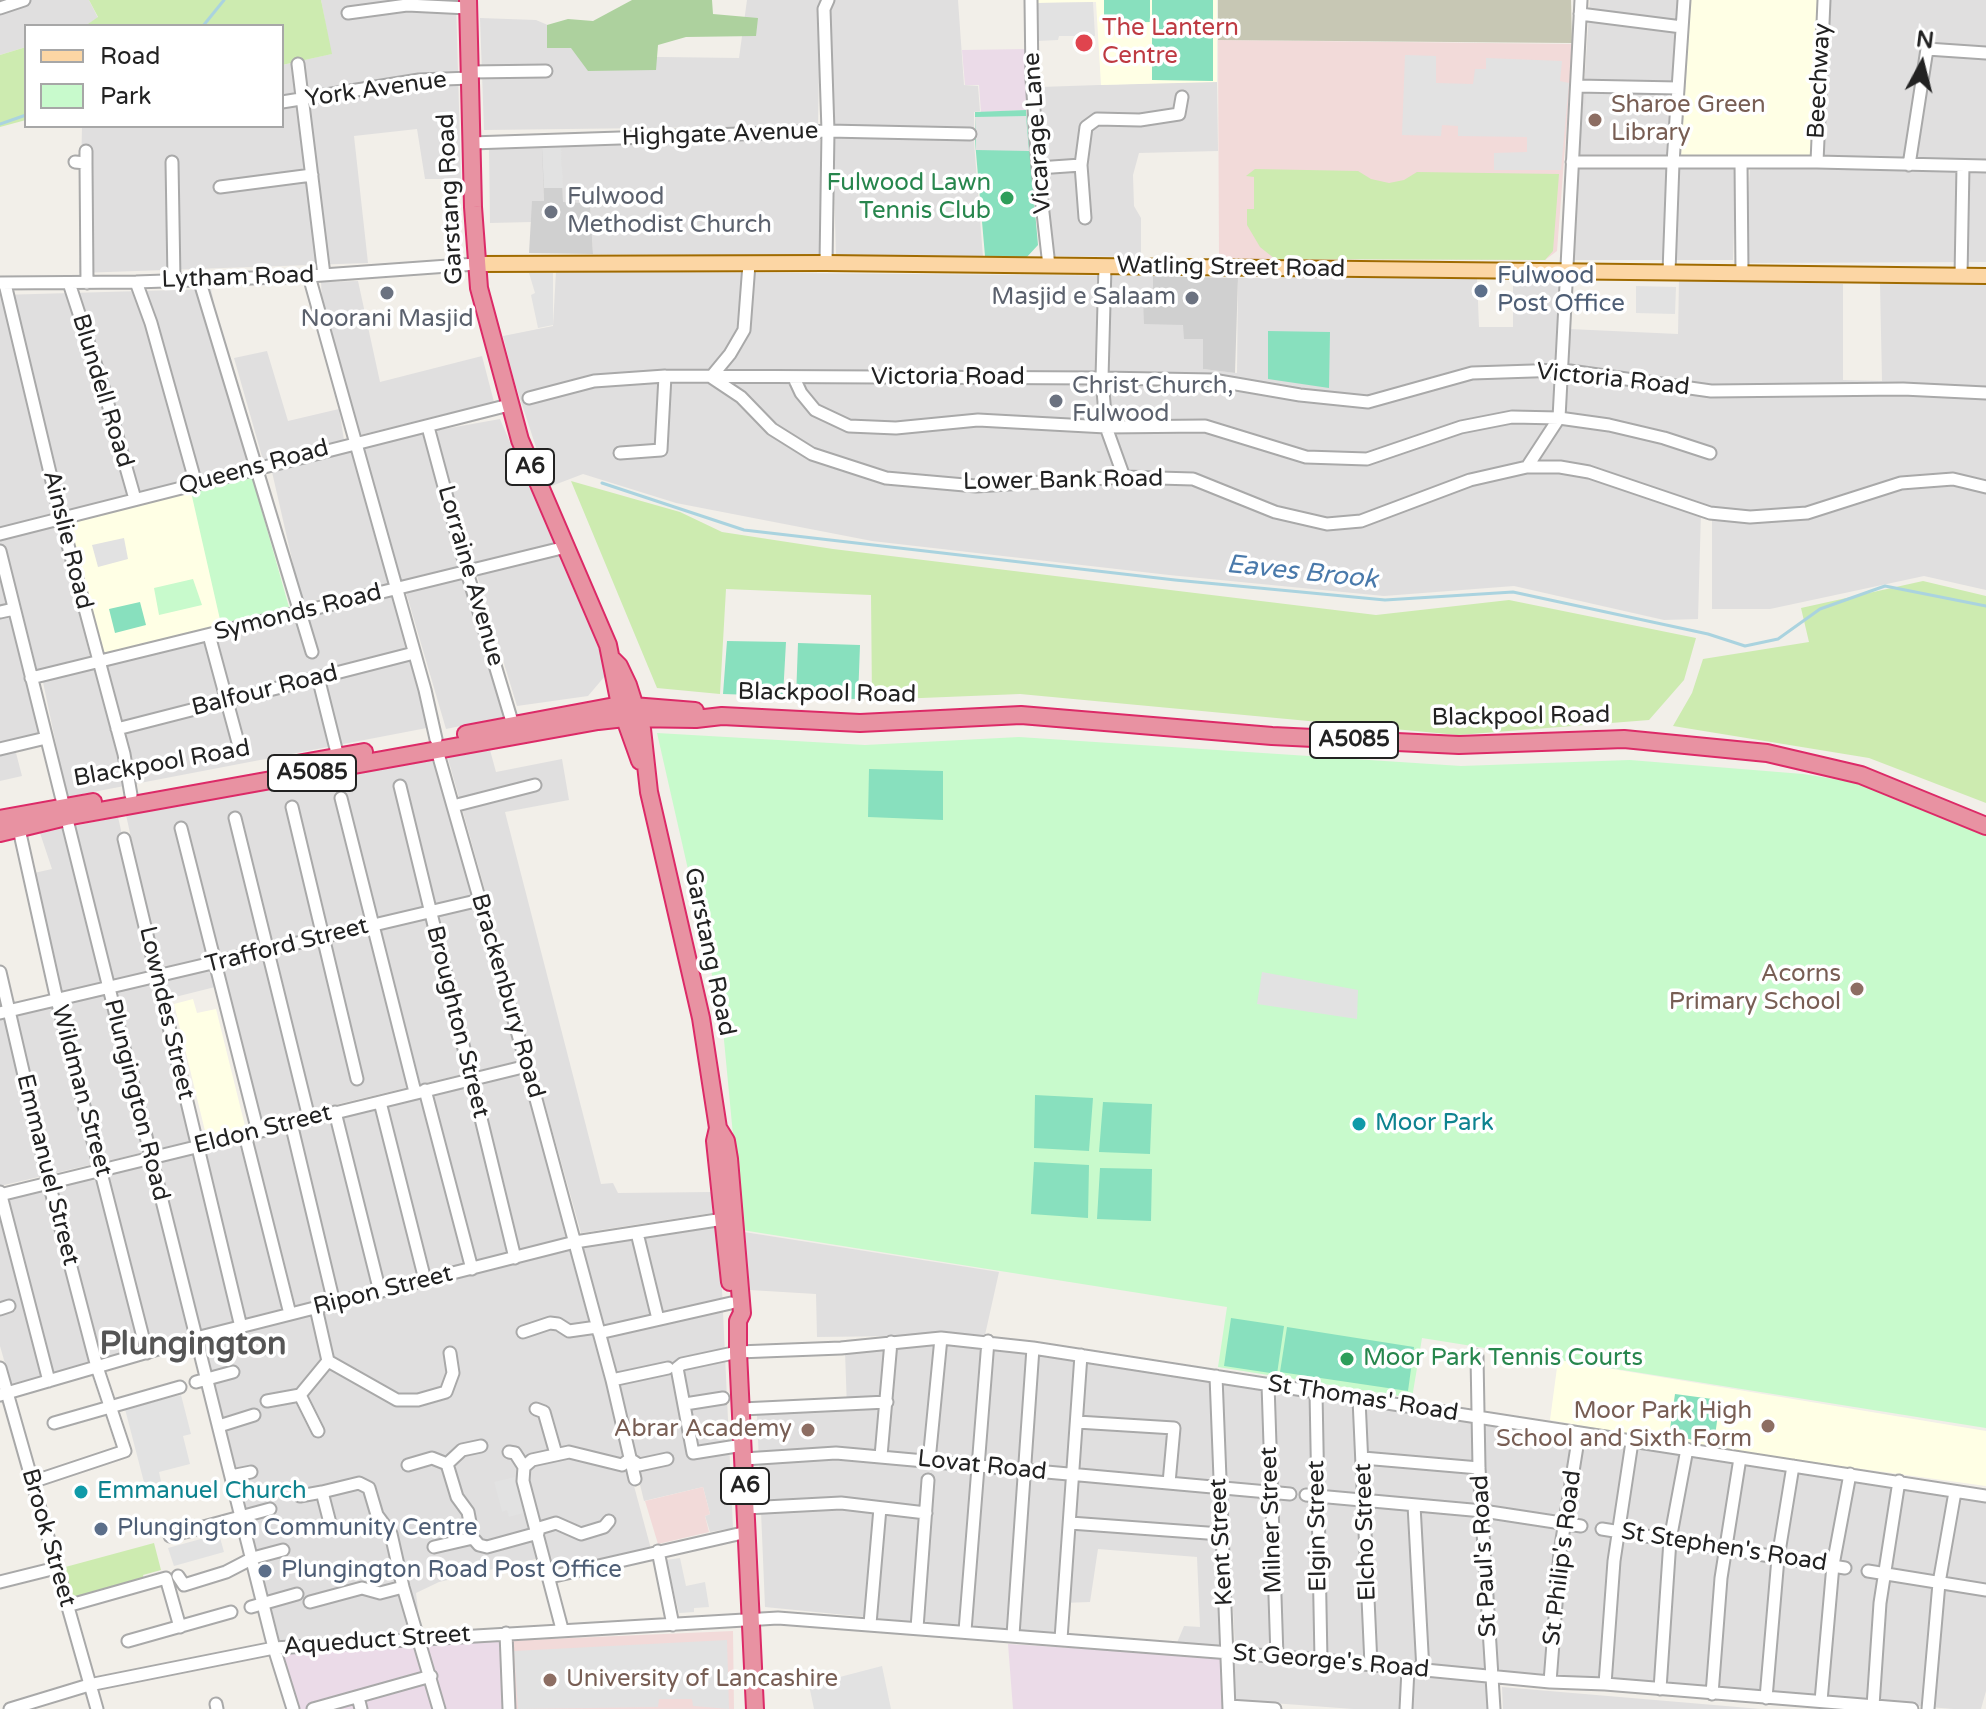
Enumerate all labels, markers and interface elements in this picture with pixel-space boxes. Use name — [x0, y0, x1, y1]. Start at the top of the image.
place label: The Lantern Centre — [1102, 15, 1239, 71]
street label: Beechway — [1803, 22, 1837, 140]
legend — [24, 24, 284, 128]
north arrow — [1882, 24, 1962, 104]
text: N — [1915, 26, 1935, 54]
marker: The Lantern Centre — [1073, 32, 1095, 54]
text: Road — [100, 42, 160, 71]
street label: Vicarage Lane — [1018, 51, 1058, 215]
street label: York Avenue — [303, 66, 449, 114]
text: Park — [100, 82, 151, 111]
place label: Sharoe Green Library — [1611, 92, 1766, 148]
marker: Sharoe Green Library — [1586, 111, 1604, 129]
street label: Garstang Road — [432, 113, 470, 285]
street label: Highgate Avenue — [621, 117, 819, 153]
place label: Fulwood Lawn Tennis Club — [827, 170, 991, 226]
place label: Fulwood Methodist Church — [567, 184, 772, 240]
marker: Fulwood Lawn Tennis Club — [998, 189, 1016, 207]
marker: Fulwood Methodist Church — [542, 203, 560, 221]
street label: Watling Street Road — [1116, 252, 1346, 284]
street label: Lytham Road — [161, 261, 315, 295]
place label: Fulwood Post Office — [1497, 263, 1625, 319]
marker: Fulwood Post Office — [1472, 282, 1490, 300]
marker: Noorani Masjid — [378, 284, 396, 302]
place label: Masjid e Salaam — [991, 284, 1176, 312]
marker: Masjid e Salaam — [1183, 289, 1201, 307]
place label: Noorani Masjid — [300, 306, 474, 334]
street label: Blundell Road — [65, 311, 139, 471]
street label: Victoria Road — [1535, 358, 1691, 402]
street label: Victoria Road — [871, 364, 1025, 392]
place label: Christ Church, Fulwood — [1072, 373, 1234, 429]
marker: Christ Church, Fulwood — [1047, 392, 1065, 410]
street label: Queens Road — [176, 434, 332, 502]
road number: A6 — [506, 449, 554, 485]
street label: Lower Bank Road — [963, 465, 1163, 497]
street label: Ainslie Road — [36, 468, 98, 612]
street label: Lorraine Avenue — [430, 482, 510, 670]
water label: Eaves Brook — [1225, 550, 1379, 596]
street label: Symonds Road — [211, 578, 385, 648]
street label: Balfour Road — [189, 659, 341, 723]
street label: Blackpool Road — [737, 678, 917, 710]
street label: Blackpool Road — [1431, 701, 1611, 733]
road number: A5085 — [1310, 722, 1398, 758]
street label: Blackpool Road — [72, 734, 252, 794]
road number: A5085 — [268, 755, 356, 791]
street label: Garstang Road — [677, 865, 741, 1039]
street label: Brackenbury Road — [464, 890, 550, 1102]
street label: Trafford Street — [203, 912, 371, 980]
street label: Broughton Street — [419, 923, 495, 1121]
street label: Lowndes Street — [132, 924, 200, 1102]
place label: Acorns Primary School — [1669, 961, 1841, 1017]
marker: Acorns Primary School — [1848, 980, 1866, 998]
street label: Plungington Road — [97, 996, 175, 1204]
street label: Wildman Street — [44, 1002, 118, 1180]
street label: Emmanuel Street — [9, 1071, 85, 1269]
street label: Eldon Street — [191, 1099, 335, 1161]
place label: Moor Park — [1375, 1110, 1494, 1138]
marker: Moor Park — [1350, 1115, 1368, 1133]
street label: Ripon Street — [311, 1260, 455, 1322]
district label: Plungington — [99, 1327, 287, 1365]
place label: Moor Park Tennis Courts — [1363, 1345, 1643, 1373]
marker: Moor Park Tennis Courts — [1338, 1350, 1356, 1368]
street label: St Thomas' Road — [1266, 1370, 1460, 1428]
place label: Moor Park High School and Sixth Form — [1496, 1398, 1752, 1454]
place label: Abrar Academy — [614, 1416, 792, 1444]
marker: Moor Park High School and Sixth Form — [1759, 1417, 1777, 1435]
marker: Abrar Academy — [799, 1421, 817, 1439]
street label: Lovat Road — [916, 1445, 1048, 1487]
street label: Milner Street — [1255, 1446, 1289, 1594]
street label: Elgin Street — [1302, 1460, 1334, 1592]
street label: Elcho Street — [1349, 1462, 1383, 1602]
street label: Brook Street — [15, 1466, 81, 1610]
road number: A6 — [721, 1468, 769, 1504]
street label: St Philip's Road — [1538, 1469, 1588, 1647]
street label: St Paul's Road — [1466, 1474, 1504, 1638]
street label: Kent Street — [1204, 1477, 1240, 1607]
place label: Emmanuel Church — [97, 1478, 307, 1506]
marker: Emmanuel Church — [72, 1483, 90, 1501]
place label: Plungington Community Centre — [117, 1515, 478, 1543]
street label: St Stephen's Road — [1619, 1518, 1829, 1578]
marker: Plungington Community Centre — [92, 1520, 110, 1538]
place label: Plungington Road Post Office — [281, 1557, 622, 1585]
marker: Plungington Road Post Office — [256, 1562, 274, 1580]
street label: Aqueduct Street — [282, 1620, 472, 1662]
street label: St George's Road — [1232, 1639, 1430, 1685]
place label: University of Lancashire — [566, 1666, 838, 1694]
marker: University of Lancashire — [541, 1671, 559, 1689]

